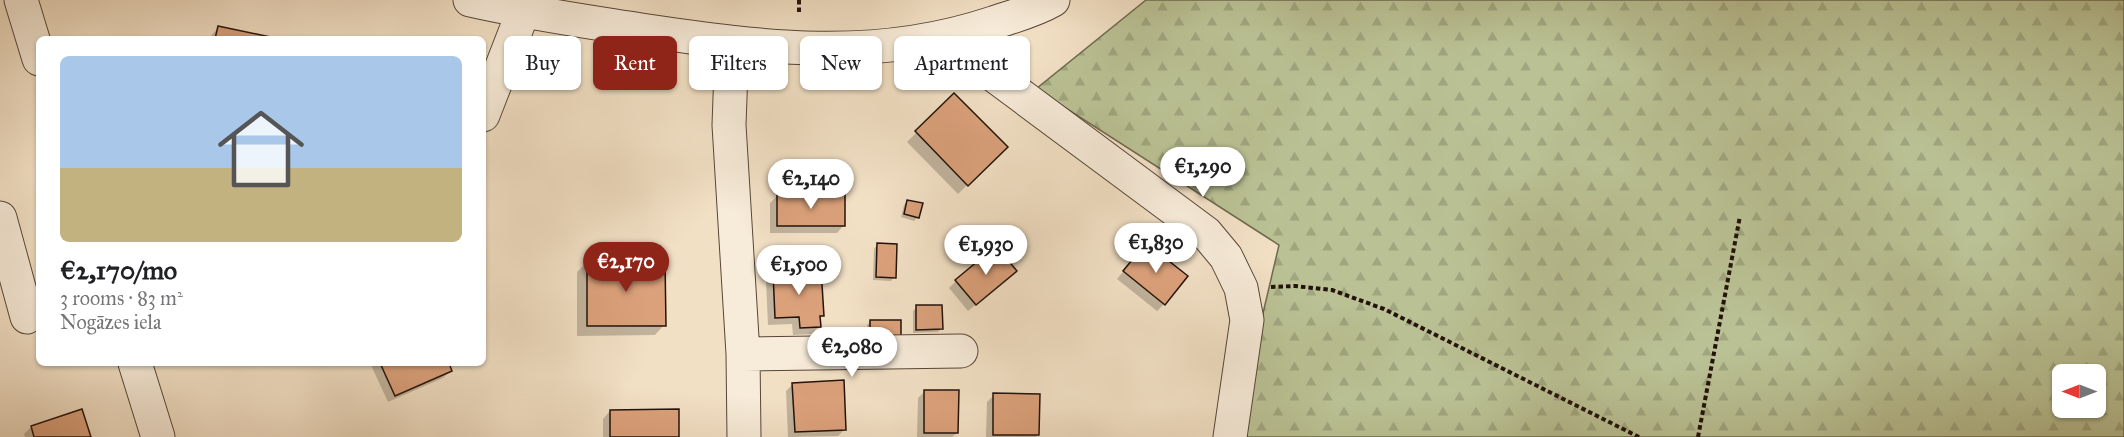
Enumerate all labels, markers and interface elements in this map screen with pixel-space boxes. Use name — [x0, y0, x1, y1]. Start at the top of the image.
chip: Buy — [504, 36, 581, 90]
chip: Rent — [593, 36, 677, 90]
chip: Filters — [689, 36, 788, 90]
chip: New — [800, 36, 882, 90]
chip: Apartment — [894, 36, 1030, 90]
icon: home — [207, 95, 315, 203]
pin: €1,290 — [1154, 147, 1252, 198]
text: €1,290 — [1174, 154, 1232, 178]
pin: €2,140 — [762, 159, 860, 210]
text: €2,140 — [782, 166, 840, 190]
pin: €1,830 — [1107, 223, 1205, 274]
pin: €1,930 — [937, 225, 1035, 276]
text: €1,830 — [1128, 230, 1184, 254]
text: €1,930 — [958, 232, 1014, 256]
pin: €2,170 — [577, 242, 675, 293]
pin: €1,500 — [750, 245, 848, 296]
text: €2,170 — [597, 249, 655, 273]
text: €1,500 — [770, 252, 828, 276]
text: €2,170/mo — [60, 254, 177, 286]
text: 3 rooms · 83 m² — [60, 286, 183, 310]
text: Nogāzes iela — [60, 310, 161, 334]
pin: €2,080 — [803, 327, 901, 378]
text: €2,080 — [821, 334, 883, 358]
north arrow — [2052, 364, 2106, 418]
map controls — [2052, 364, 2106, 418]

